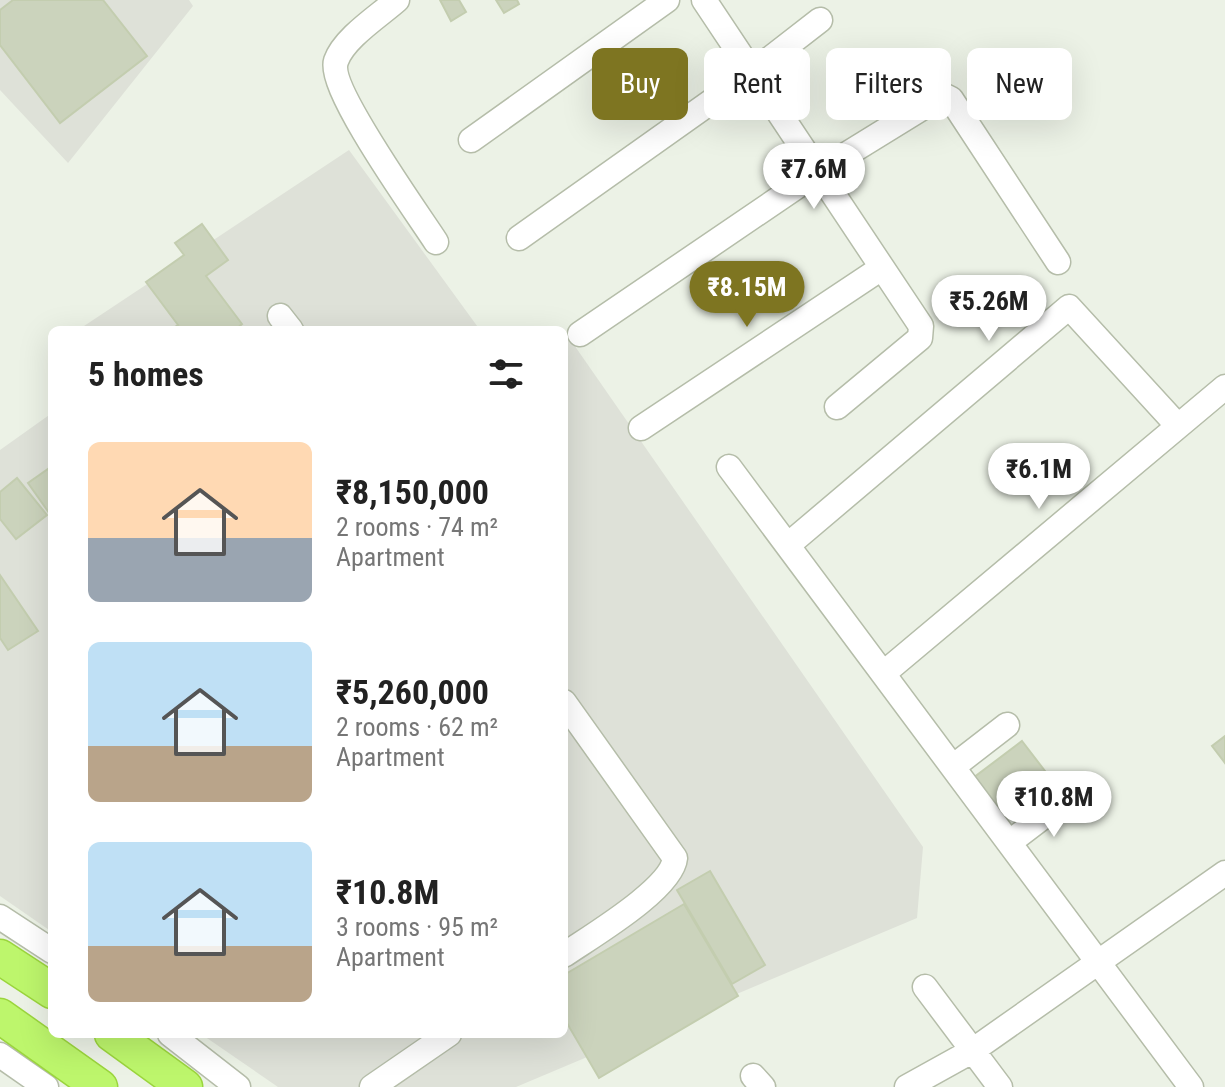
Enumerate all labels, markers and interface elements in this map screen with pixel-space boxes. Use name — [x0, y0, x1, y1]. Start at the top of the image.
chip: Buy — [592, 48, 688, 120]
chip: Rent — [704, 48, 810, 120]
chip: Filters — [826, 48, 951, 120]
chip: New — [967, 48, 1072, 120]
pin: ₹7.6M — [758, 143, 870, 211]
text: ₹7.6M — [781, 154, 847, 184]
pin: ₹8.15M — [682, 261, 812, 329]
text: ₹8.15M — [708, 272, 787, 302]
pin: ₹5.26M — [924, 275, 1054, 343]
text: ₹5.26M — [950, 286, 1029, 316]
icon: filters — [484, 352, 528, 396]
text: 5 homes — [88, 354, 204, 394]
pin: ₹6.1M — [983, 443, 1095, 511]
text: ₹6.1M — [1006, 454, 1072, 484]
text: ₹8,150,000 — [336, 472, 489, 512]
icon: home — [152, 474, 248, 570]
text: 2 rooms · 74 m² — [336, 512, 498, 542]
text: Apartment — [336, 542, 445, 572]
text: ₹5,260,000 — [336, 672, 489, 712]
icon: home — [152, 674, 248, 770]
text: 2 rooms · 62 m² — [336, 712, 498, 742]
text: Apartment — [336, 742, 445, 772]
pin: ₹10.8M — [989, 771, 1119, 839]
text: ₹10.8M — [1015, 782, 1094, 812]
text: ₹10.8M — [336, 872, 439, 912]
icon: home — [152, 874, 248, 970]
text: 3 rooms · 95 m² — [336, 912, 498, 942]
text: Apartment — [336, 942, 445, 972]

